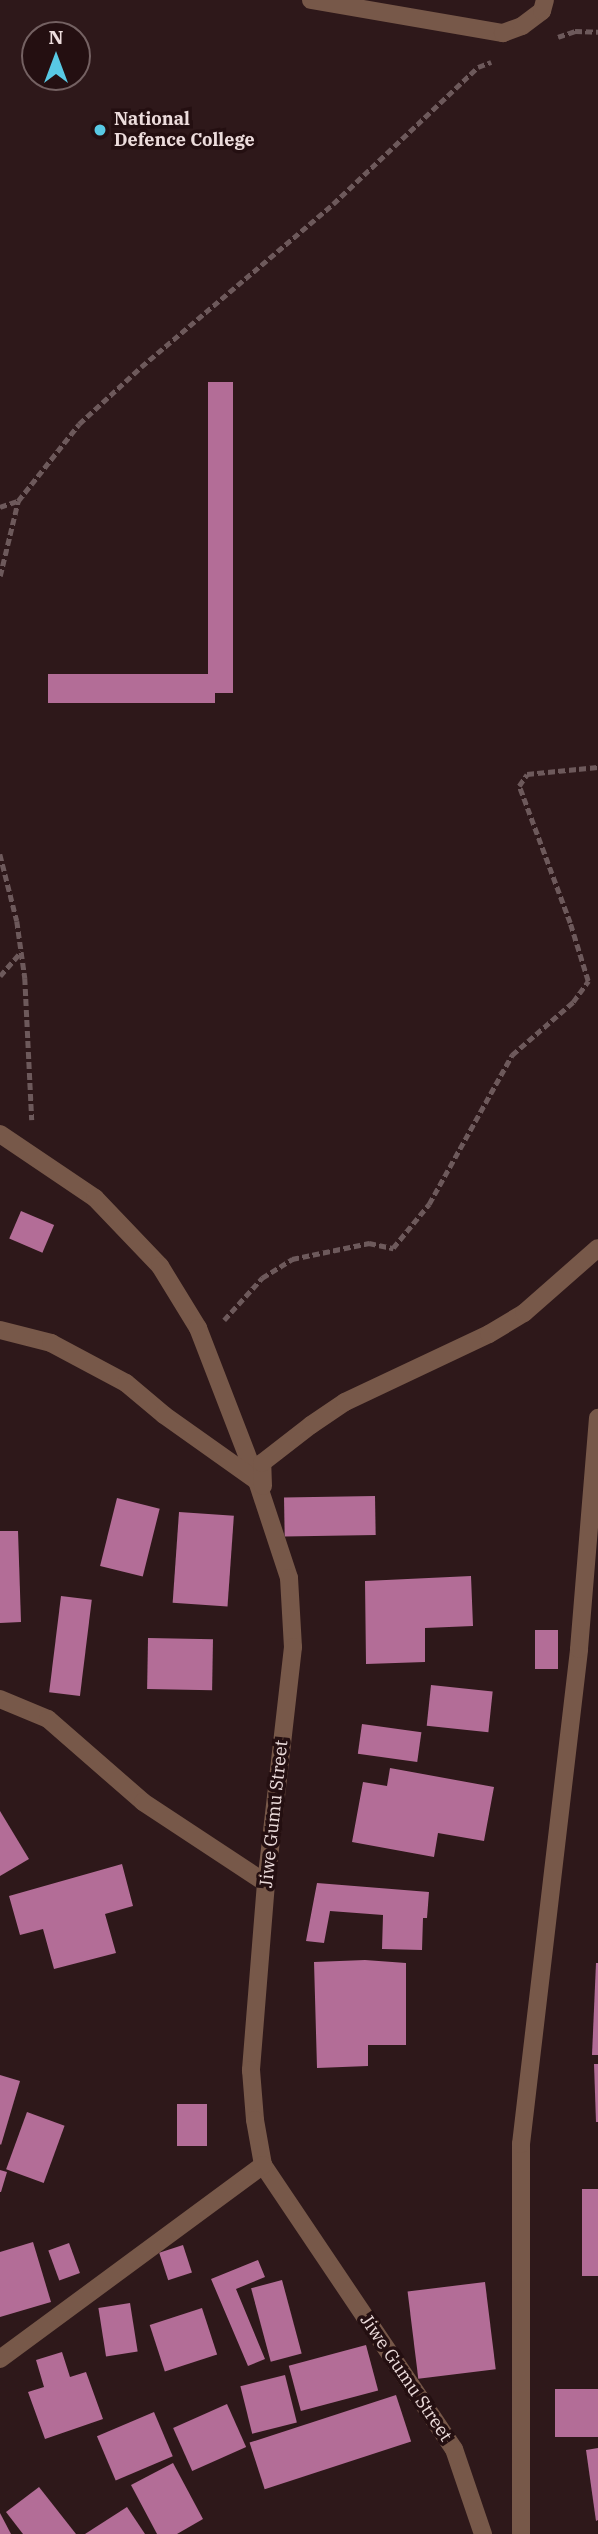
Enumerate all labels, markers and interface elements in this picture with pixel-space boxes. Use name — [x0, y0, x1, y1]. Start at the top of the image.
north arrow — [21, 21, 91, 91]
text: N — [48, 25, 64, 49]
place label: National Defence College — [114, 109, 255, 152]
marker: National Defence College — [92, 122, 108, 138]
street label: Jiwe Gumu Street — [255, 1739, 293, 1889]
street label: Jiwe Gumu Street — [355, 2310, 457, 2446]

